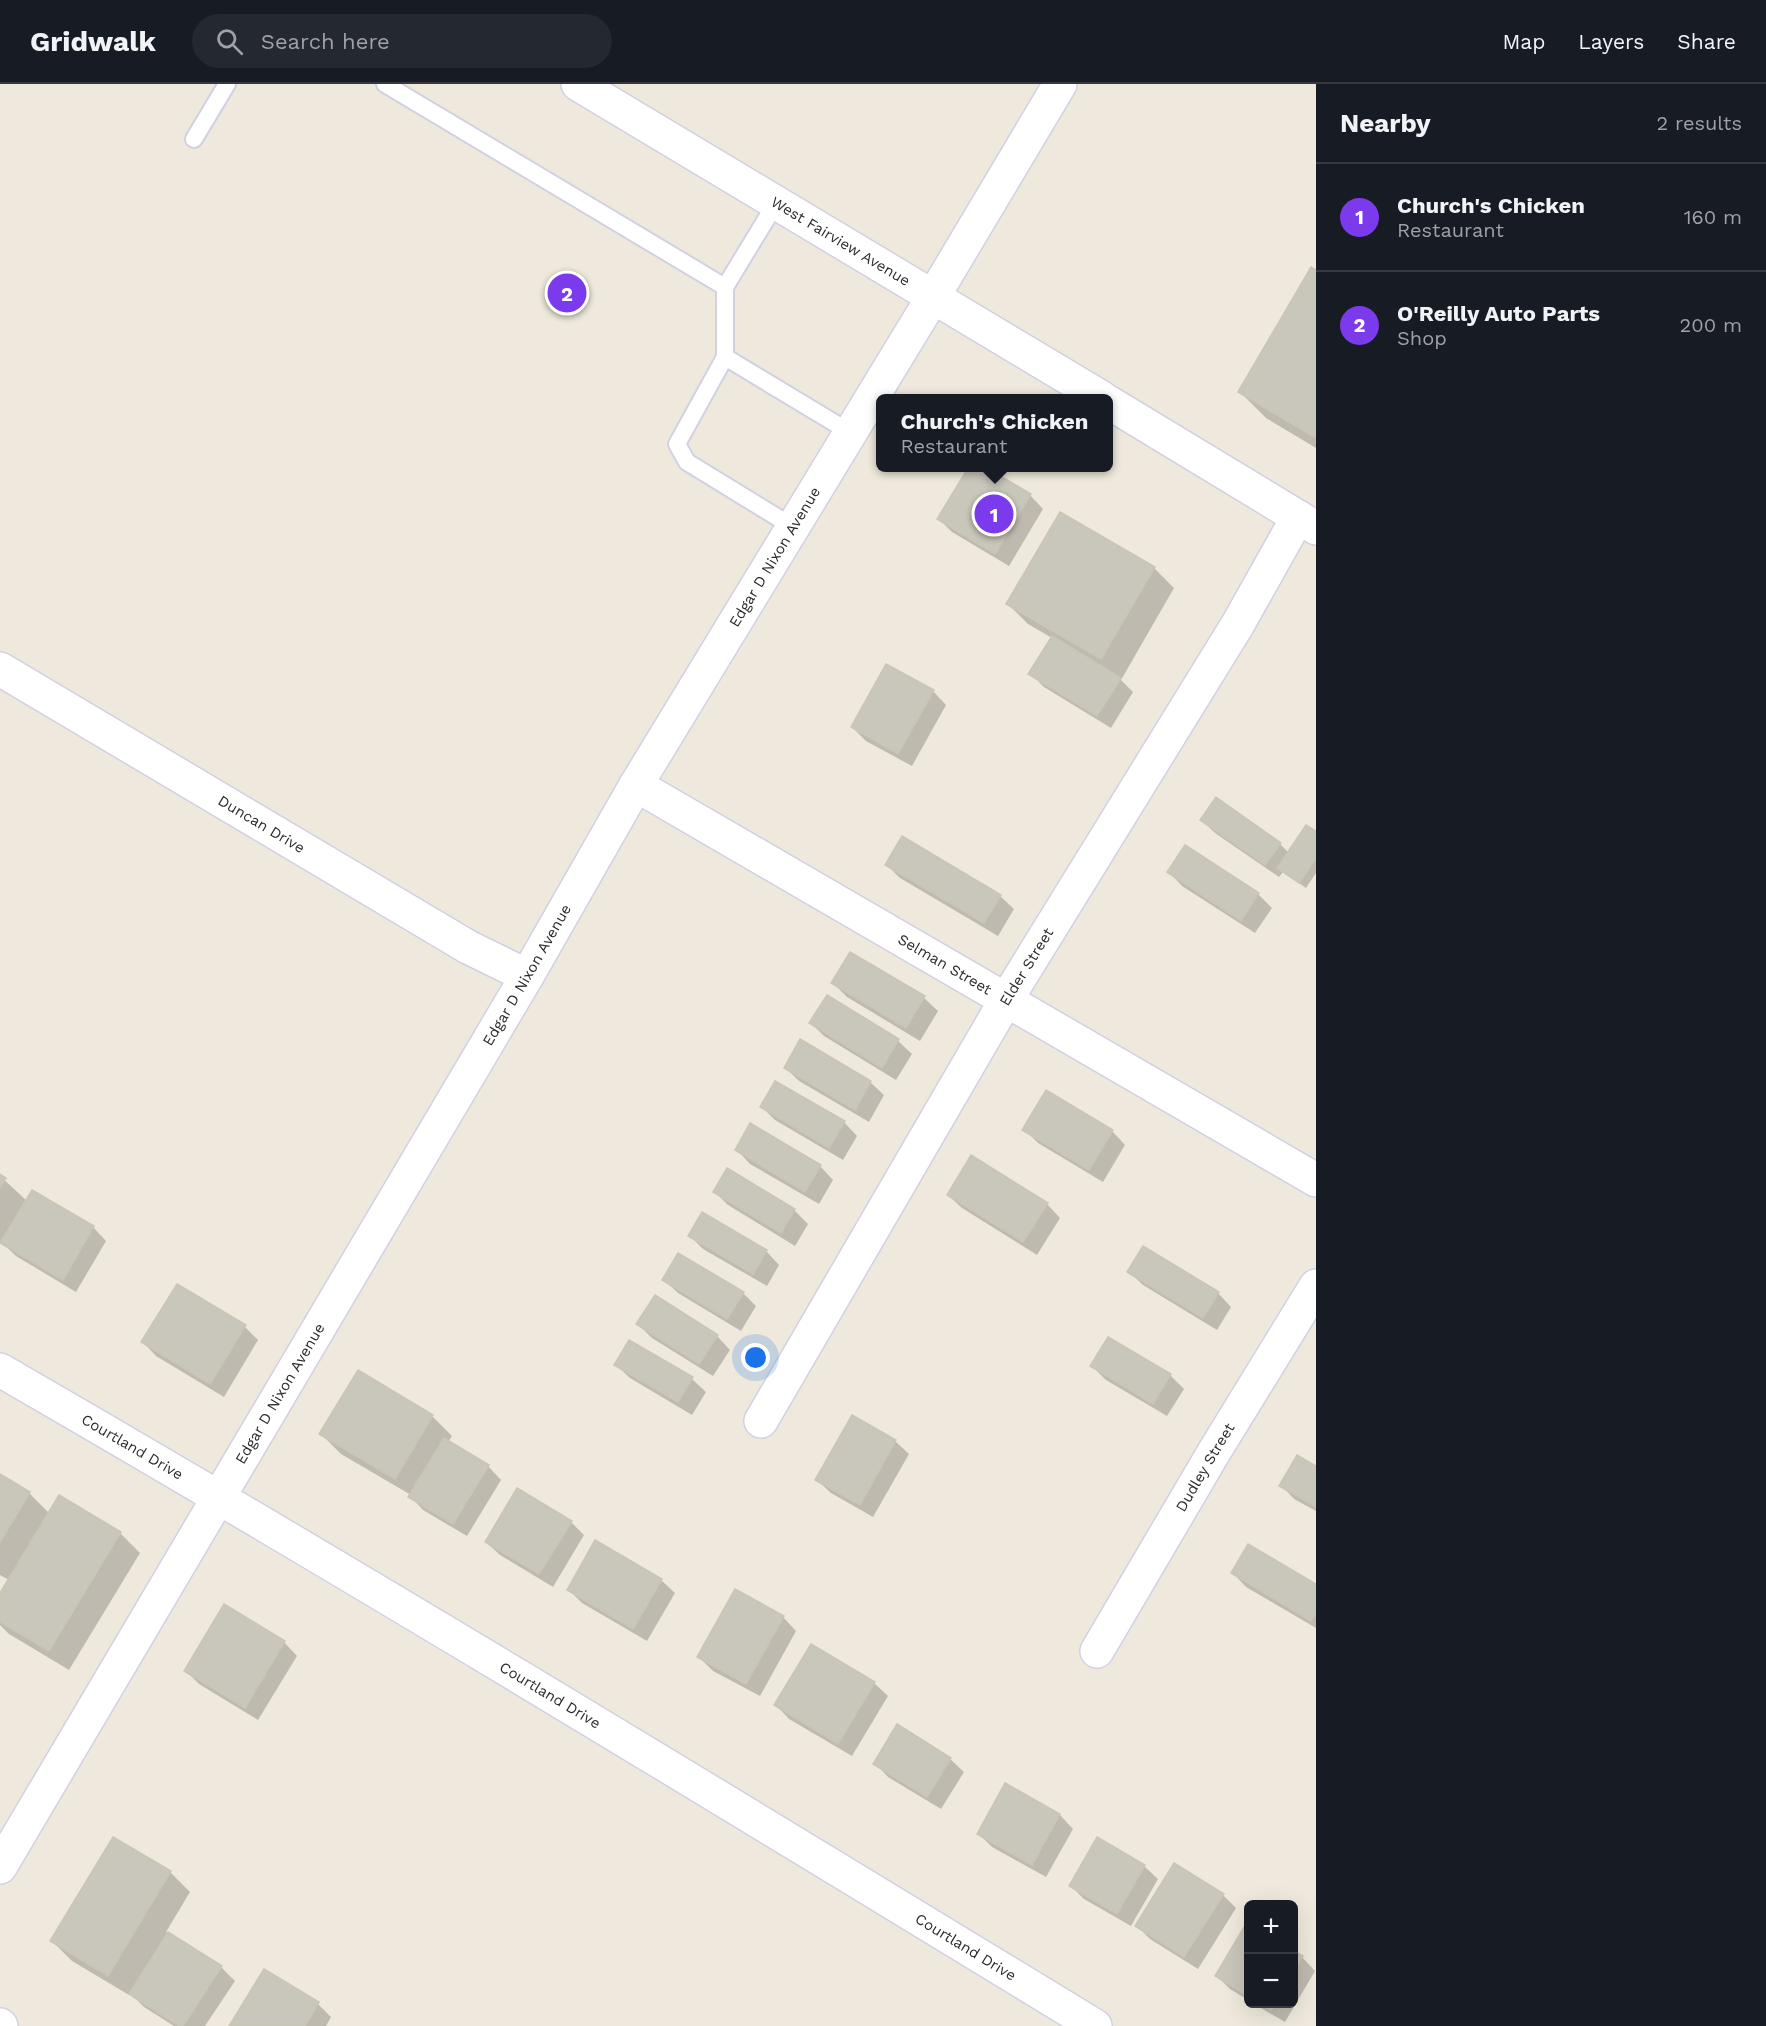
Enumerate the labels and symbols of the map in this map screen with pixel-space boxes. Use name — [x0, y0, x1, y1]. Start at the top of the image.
street label: West Fairview Avenue — [768, 193, 913, 290]
pin: 2 — [548, 270, 586, 316]
street label: Edgar D Nixon Avenue — [725, 484, 824, 630]
pin: 1 — [974, 492, 1014, 536]
street label: Duncan Drive — [215, 791, 308, 857]
street label: Edgar D Nixon Avenue — [479, 901, 575, 1049]
street label: Elder Street — [996, 924, 1058, 1009]
street label: Selman Street — [895, 930, 995, 999]
street label: Edgar D Nixon Avenue — [231, 1320, 329, 1467]
your location — [741, 1343, 770, 1372]
street label: Courtland Drive — [78, 1410, 186, 1484]
street label: Dudley Street — [1172, 1419, 1239, 1515]
street label: Courtland Drive — [496, 1658, 604, 1733]
street label: Courtland Drive — [912, 1910, 1019, 1985]

